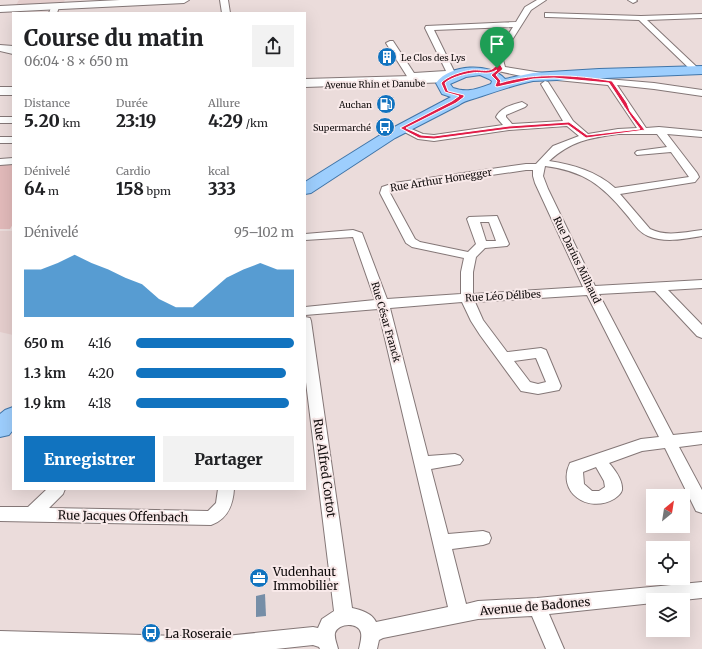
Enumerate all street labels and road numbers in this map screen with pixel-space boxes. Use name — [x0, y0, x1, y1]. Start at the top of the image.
street label: Avenue Rhin et Danube — [324, 78, 426, 90]
street label: Rue Arthur Honegger — [389, 165, 493, 194]
street label: Rue Darius Milhaud — [550, 214, 604, 306]
street label: Rue César Franck — [368, 280, 404, 364]
street label: Rue Léo Délibes — [465, 288, 541, 304]
street label: Rue Alfred Cortot — [311, 418, 339, 519]
street label: Rue Jacques Offenbach — [58, 507, 188, 525]
street label: Avenue de Badones — [478, 594, 591, 618]

